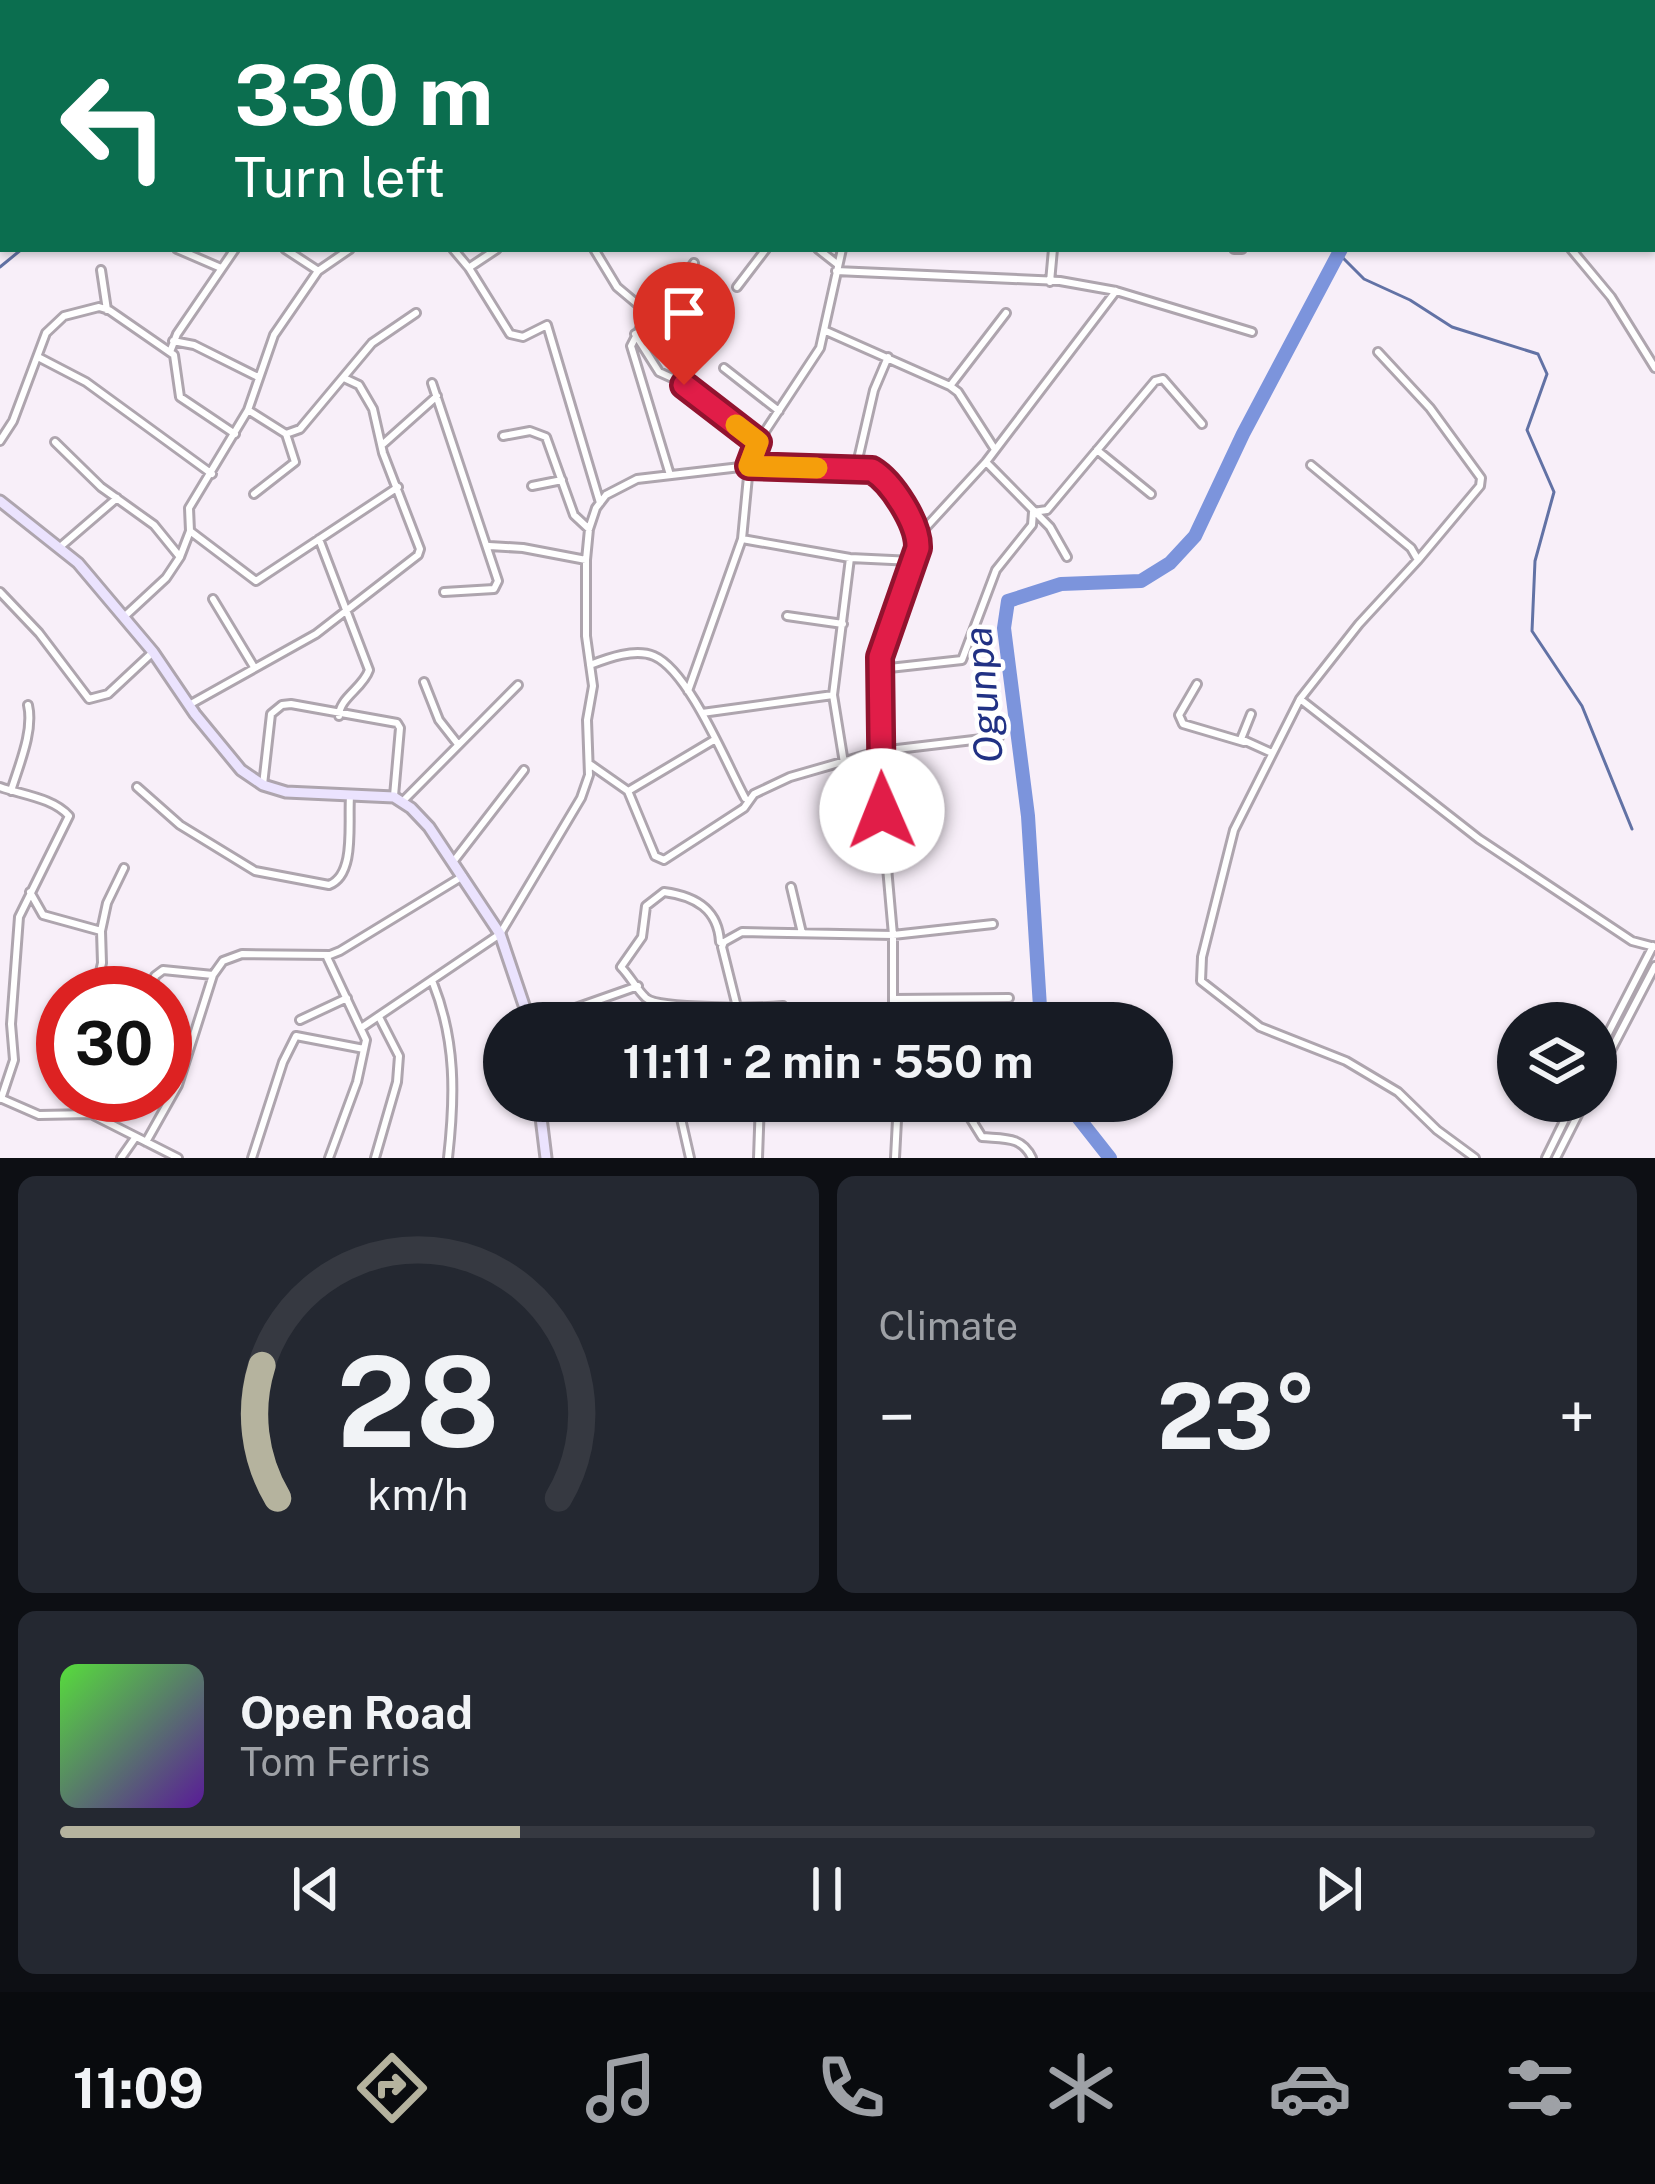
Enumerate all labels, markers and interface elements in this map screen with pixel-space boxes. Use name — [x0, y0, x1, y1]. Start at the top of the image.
text: 330 m — [234, 45, 494, 144]
icon: left — [36, 48, 192, 204]
text: Turn left — [234, 146, 445, 209]
pin — [633, 262, 735, 385]
icon: arrive — [651, 280, 717, 346]
water label: Ogunpa — [954, 625, 1012, 765]
position arrow — [819, 748, 945, 874]
speed limit sign: 30 — [36, 966, 192, 1122]
map controls — [1497, 1002, 1617, 1122]
button: layers — [1497, 1002, 1617, 1122]
text: 11:11 · 2 min · 550 m — [623, 1035, 1033, 1088]
text: Climate — [879, 1303, 1018, 1349]
text: 28 — [337, 1328, 500, 1475]
text: 23° — [1157, 1363, 1317, 1469]
text: − — [879, 1378, 915, 1456]
text: + — [1558, 1378, 1595, 1456]
text: km/h — [368, 1468, 469, 1519]
text: Open Road — [240, 1686, 473, 1739]
text: Tom Ferris — [240, 1739, 430, 1785]
icon: previous — [283, 1856, 349, 1922]
icon: pause — [794, 1856, 860, 1922]
icon: next — [1306, 1856, 1372, 1922]
icon: directions — [350, 2046, 434, 2130]
icon: music — [579, 2046, 663, 2130]
icon: phone — [809, 2046, 893, 2130]
icon: climate — [1039, 2046, 1123, 2130]
icon: car — [1268, 2046, 1352, 2130]
icon: filters — [1498, 2046, 1582, 2130]
text: 11:09 — [73, 2057, 204, 2120]

